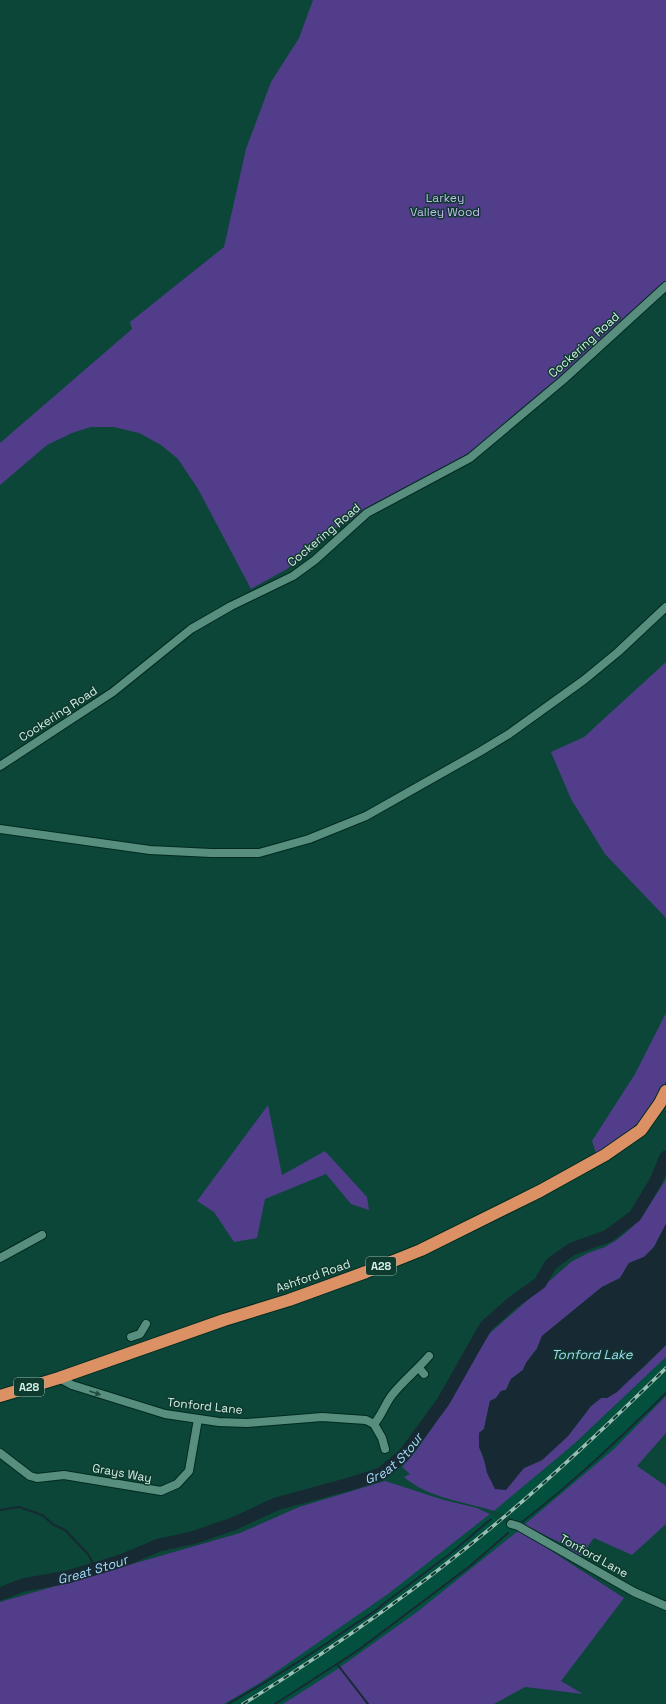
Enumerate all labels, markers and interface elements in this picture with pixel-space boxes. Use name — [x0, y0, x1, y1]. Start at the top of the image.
park label: Larkey Valley Wood — [410, 190, 480, 220]
street label: Cockering Road — [545, 309, 623, 381]
street label: Cockering Road — [284, 500, 364, 570]
street label: Cockering Road — [16, 683, 100, 745]
street label: Ashford Road — [273, 1256, 353, 1296]
road number: A28 — [366, 1257, 396, 1275]
water label: Tonford Lake — [552, 1346, 634, 1363]
road number: A28 — [14, 1378, 44, 1396]
one-way arrow — [89, 1390, 101, 1396]
street label: Tonford Lane — [166, 1394, 244, 1418]
water label: Great Stour — [362, 1428, 427, 1487]
street label: Grays Way — [91, 1460, 153, 1486]
street label: Tonford Lane — [557, 1531, 631, 1581]
water label: Great Stour — [56, 1550, 132, 1587]

